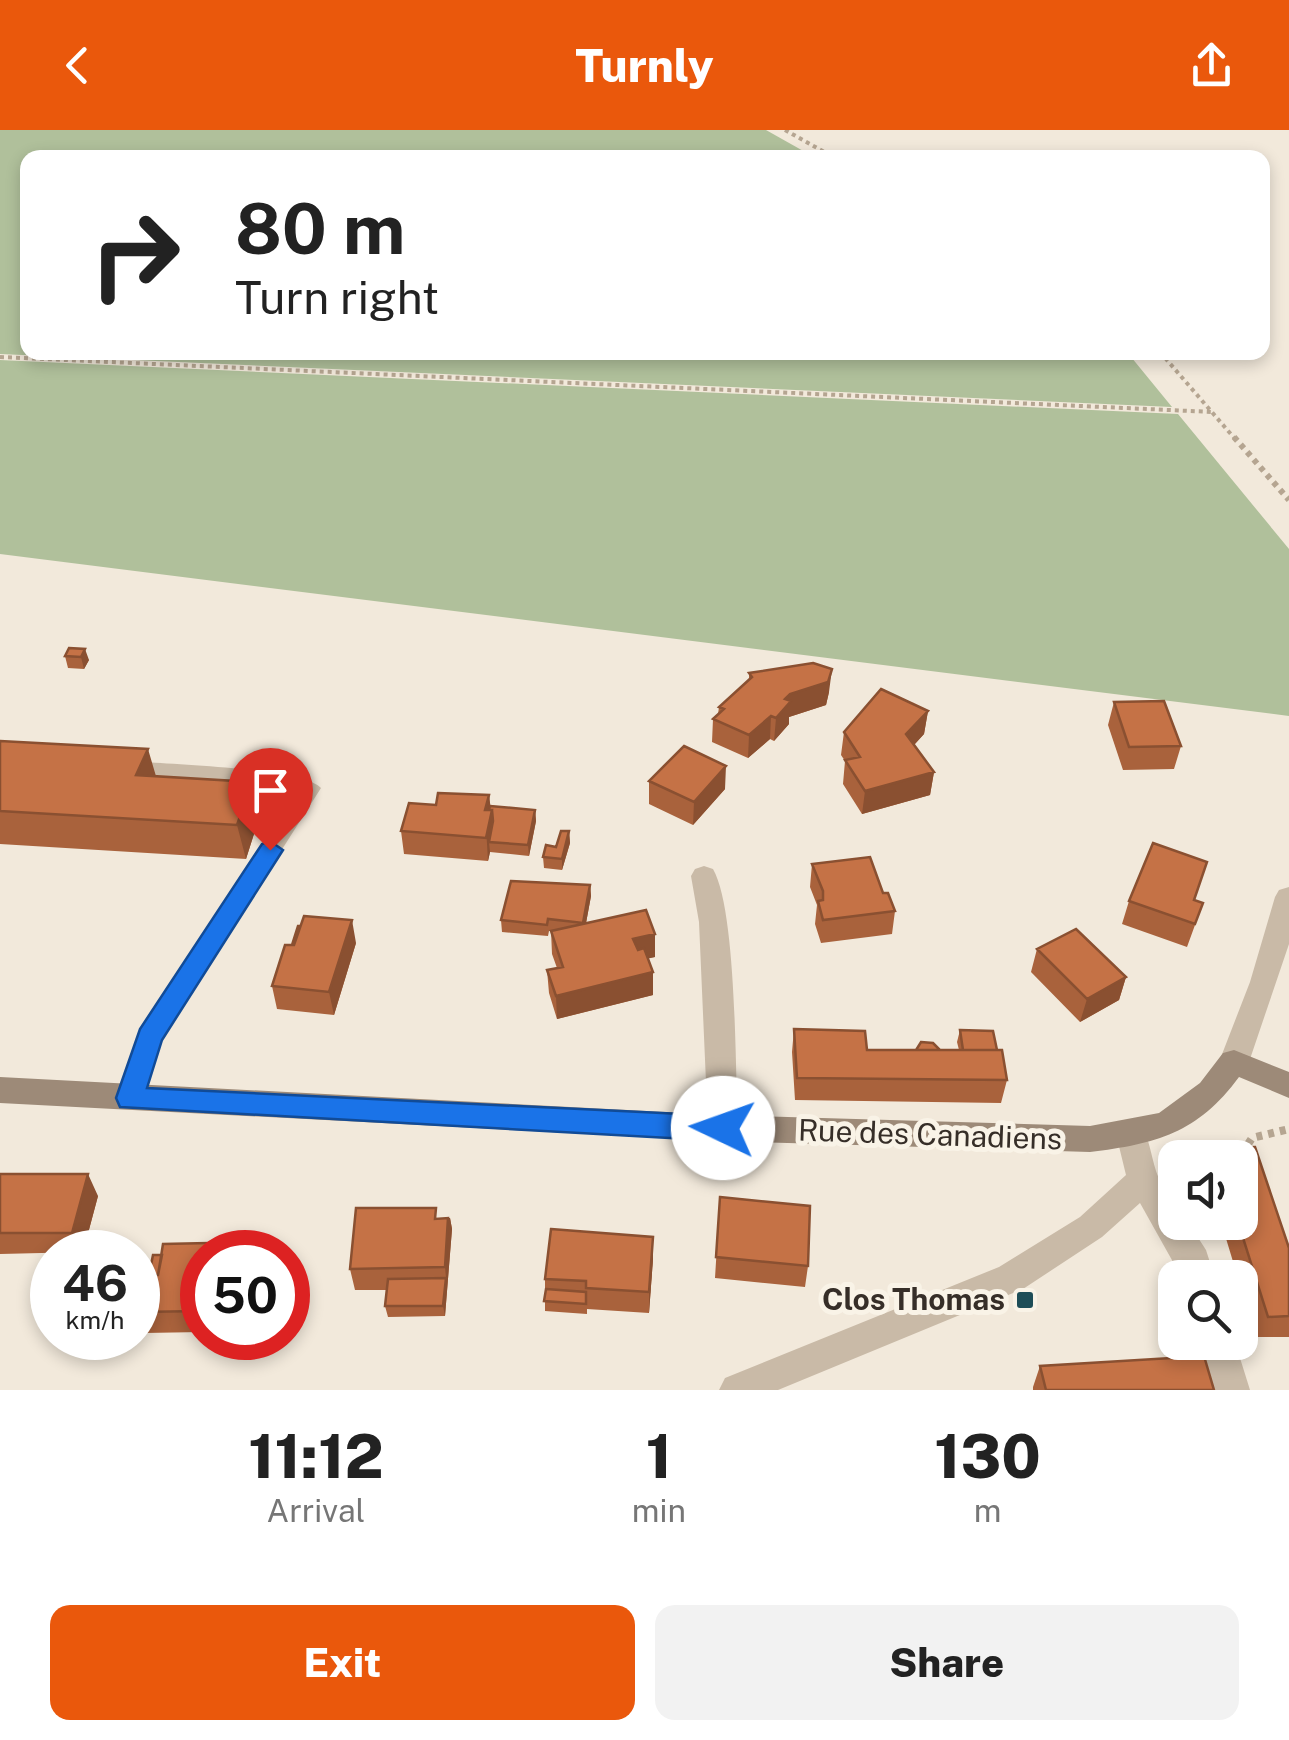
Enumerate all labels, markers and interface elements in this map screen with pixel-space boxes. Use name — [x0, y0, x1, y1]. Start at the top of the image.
icon: back — [50, 38, 105, 93]
icon: share — [1184, 38, 1239, 93]
text: Turnly — [575, 39, 714, 92]
text: 80 m — [235, 187, 405, 270]
icon: right — [70, 190, 200, 320]
text: Turn right — [235, 271, 439, 324]
pin — [228, 748, 313, 851]
icon: arrive — [243, 763, 298, 818]
position arrow — [671, 1076, 775, 1180]
street label: Rue des Canadiens — [797, 1111, 1063, 1157]
map controls — [1158, 1140, 1258, 1360]
button: sound — [1158, 1140, 1258, 1240]
speed limit sign: 50 — [180, 1230, 310, 1360]
text: 46 — [62, 1253, 128, 1312]
button: search — [1158, 1260, 1258, 1360]
place label: Clos Thomas — [822, 1281, 1005, 1317]
marker: Clos Thomas — [1014, 1289, 1036, 1311]
text: km/h — [66, 1305, 124, 1335]
text: 11:12 — [248, 1421, 384, 1492]
text: 1 — [646, 1421, 672, 1492]
text: 130 — [934, 1421, 1041, 1492]
text: Arrival — [266, 1492, 365, 1529]
text: min — [632, 1492, 686, 1529]
text: m — [974, 1492, 1001, 1529]
button: Exit — [50, 1605, 635, 1720]
button: Share — [655, 1605, 1239, 1720]

